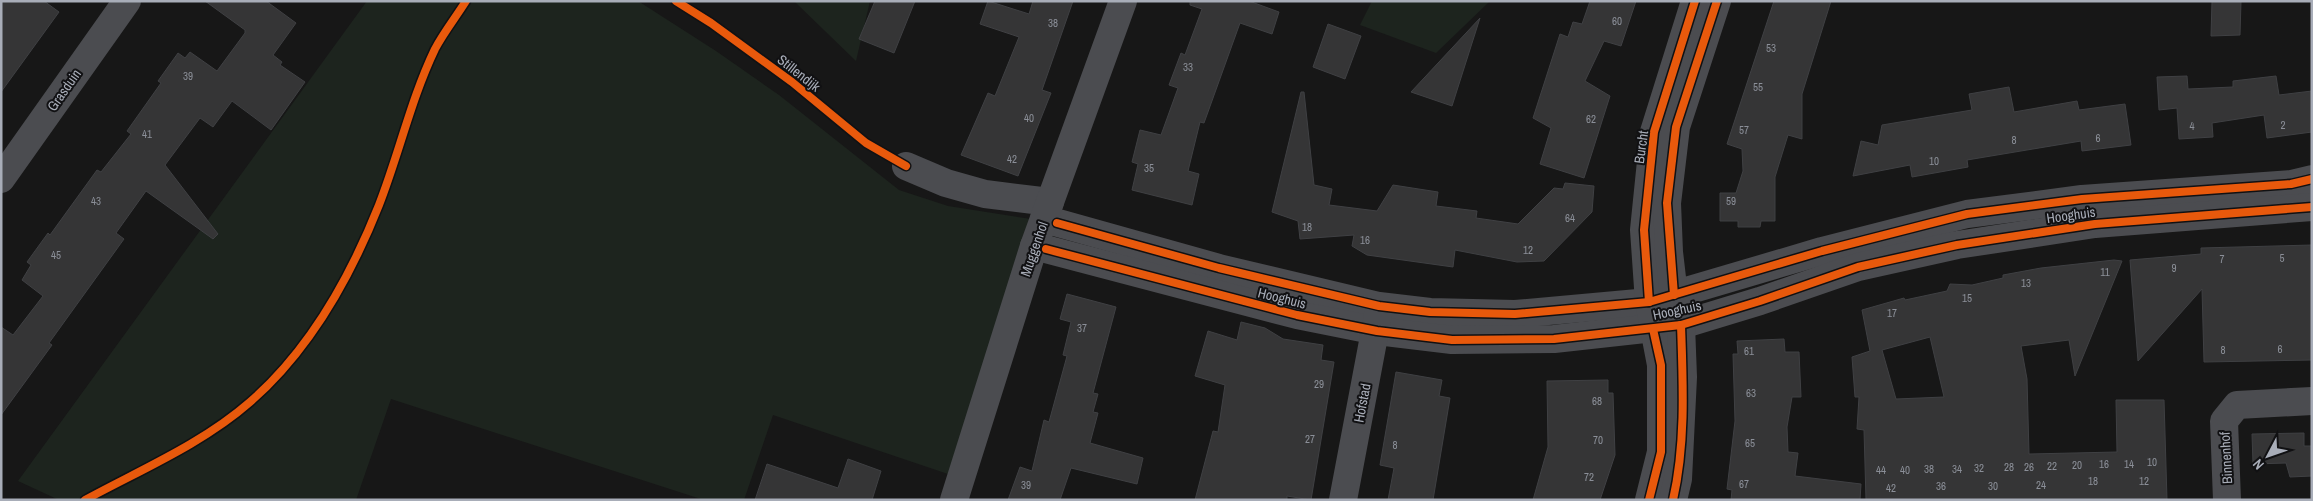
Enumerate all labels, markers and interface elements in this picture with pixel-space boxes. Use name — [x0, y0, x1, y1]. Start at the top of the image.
house number: 60 — [1612, 14, 1622, 28]
house number: 38 — [1048, 16, 1058, 30]
house number: 53 — [1766, 41, 1776, 55]
street label: Stillendijk — [774, 51, 824, 96]
house number: 33 — [1183, 60, 1193, 74]
street label: Grasduin — [43, 65, 85, 115]
house number: 39 — [183, 69, 193, 83]
house number: 55 — [1753, 80, 1763, 94]
house number: 40 — [1024, 111, 1034, 125]
house number: 62 — [1586, 112, 1596, 126]
house number: 2 — [2280, 118, 2286, 132]
house number: 4 — [2189, 119, 2195, 133]
house number: 57 — [1739, 123, 1749, 137]
house number: 41 — [142, 127, 152, 141]
street label: Burcht — [1630, 129, 1652, 165]
house number: 6 — [2095, 131, 2101, 145]
house number: 8 — [2011, 133, 2017, 147]
house number: 42 — [1007, 152, 1017, 166]
house number: 10 — [1929, 154, 1939, 168]
house number: 35 — [1144, 161, 1154, 175]
house number: 43 — [91, 194, 101, 208]
house number: 59 — [1726, 194, 1736, 208]
street label: Hooghuis — [2045, 203, 2097, 227]
house number: 64 — [1565, 211, 1575, 225]
street label: Muggenhol — [1016, 219, 1052, 279]
house number: 18 — [1302, 220, 1312, 234]
house number: 16 — [1360, 233, 1370, 247]
house number: 12 — [1523, 243, 1533, 257]
house number: 45 — [51, 248, 61, 262]
house number: 5 — [2279, 251, 2285, 265]
house number: 7 — [2219, 252, 2225, 266]
house number: 9 — [2171, 261, 2177, 275]
house number: 11 — [2100, 265, 2110, 279]
house number: 13 — [2021, 276, 2031, 290]
street label: Hooghuis — [1256, 283, 1308, 313]
house number: 15 — [1962, 291, 1972, 305]
street label: Hooghuis — [1651, 296, 1703, 324]
house number: 17 — [1887, 306, 1897, 320]
house number: 37 — [1077, 321, 1087, 335]
house number: 6 — [2277, 342, 2283, 356]
house number: 8 — [2220, 343, 2226, 357]
house number: 61 — [1744, 344, 1754, 358]
house number: 29 — [1314, 377, 1324, 391]
street label: Hofstad — [1349, 382, 1375, 424]
house number: 63 — [1746, 386, 1756, 400]
house number: 68 — [1592, 394, 1602, 408]
street label: Binnenhof — [2216, 431, 2236, 485]
north arrow — [2243, 431, 2293, 481]
house number: 27 — [1305, 432, 1315, 446]
house number: 70 — [1593, 433, 1603, 447]
house number: 65 — [1745, 436, 1755, 450]
house number: 8 — [1392, 438, 1398, 452]
house number: 10 — [2147, 455, 2157, 469]
text: N — [2249, 455, 2268, 474]
house number: 16 — [2099, 457, 2109, 471]
house number: 14 — [2124, 457, 2134, 471]
house number: 20 — [2072, 458, 2082, 472]
house number: 22 — [2047, 459, 2057, 473]
house number: 28 — [2004, 460, 2014, 474]
house number: 26 — [2024, 460, 2034, 474]
house number: 32 — [1974, 461, 1984, 475]
house number: 38 — [1924, 462, 1934, 476]
house number: 34 — [1952, 462, 1962, 476]
house number: 44 — [1876, 463, 1886, 477]
house number: 40 — [1900, 463, 1910, 477]
house number: 72 — [1584, 470, 1594, 484]
house number: 18 — [2088, 474, 2098, 488]
house number: 12 — [2139, 474, 2149, 488]
house number: 67 — [1739, 477, 1749, 491]
house number: 39 — [1021, 478, 1031, 492]
house number: 24 — [2036, 478, 2046, 492]
house number: 36 — [1936, 479, 1946, 493]
house number: 30 — [1988, 479, 1998, 493]
house number: 42 — [1886, 481, 1896, 495]

